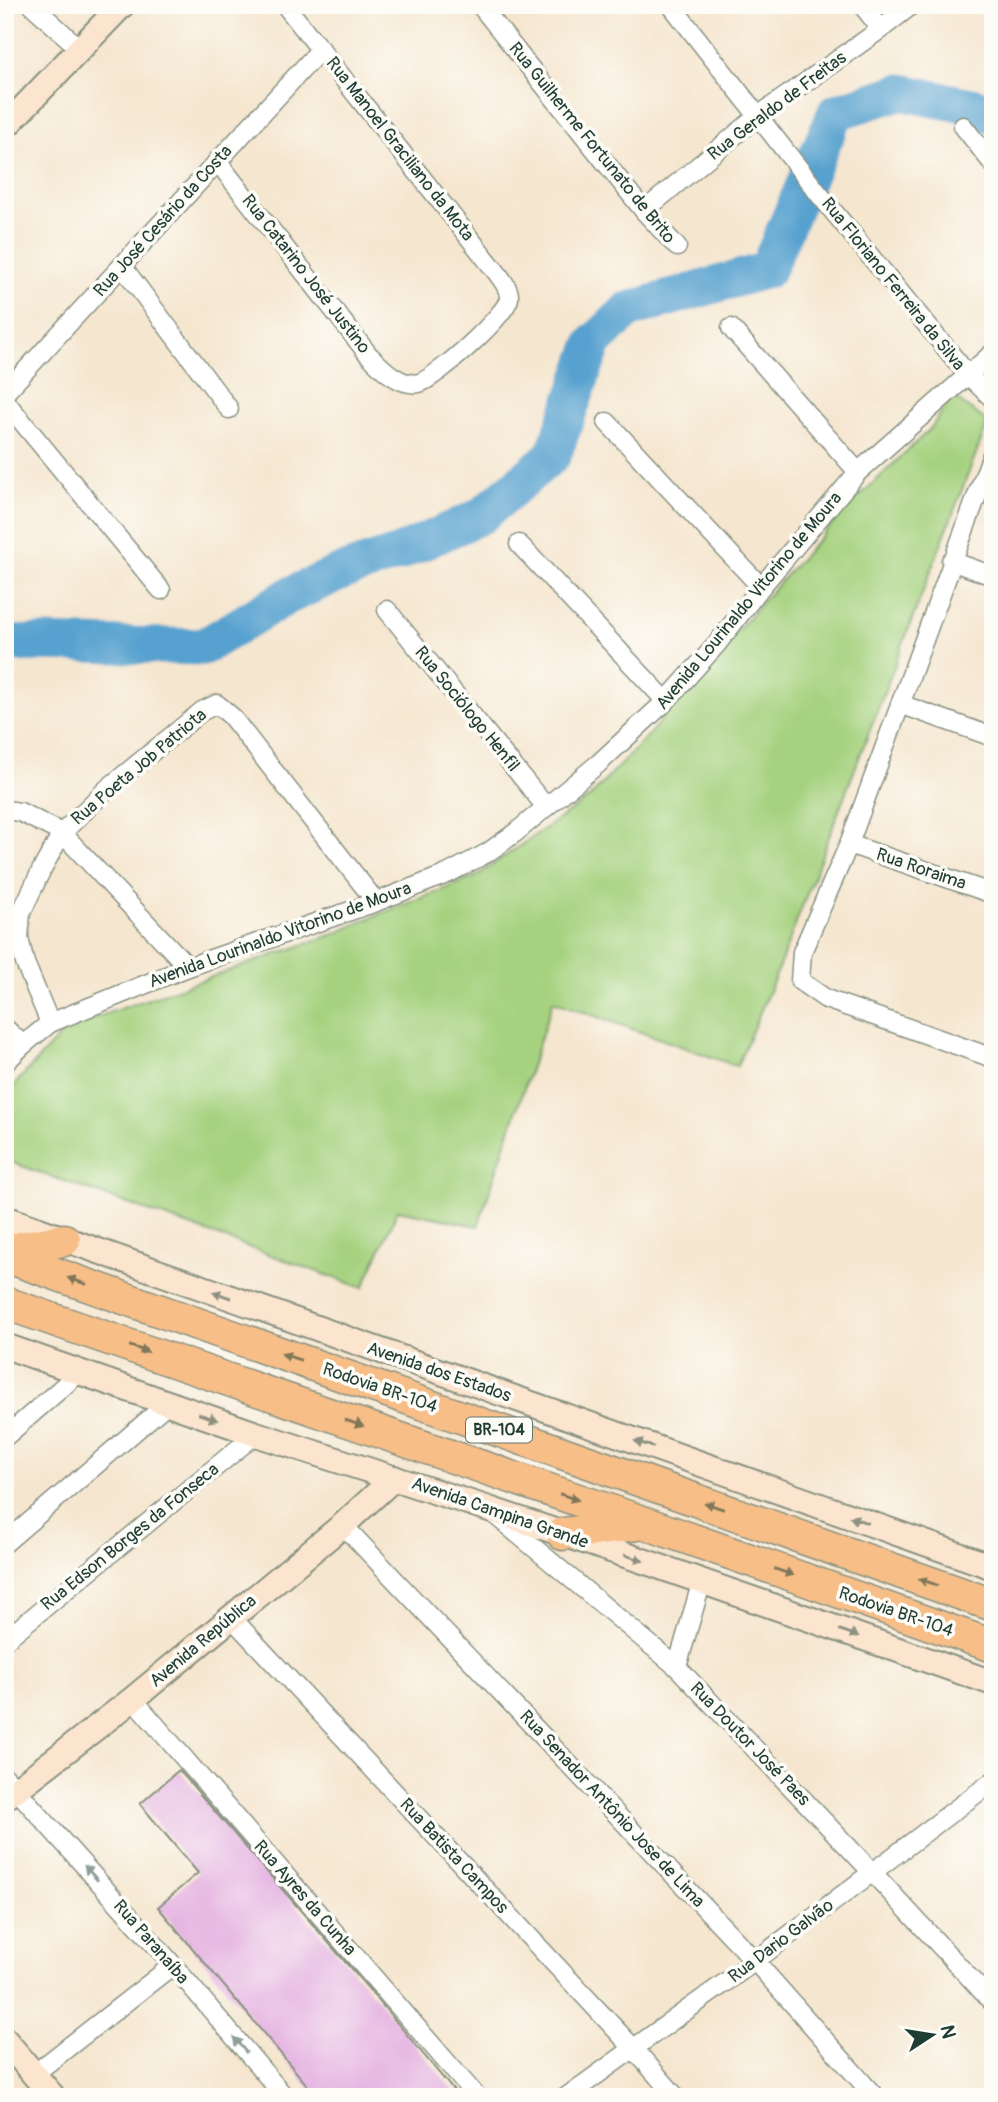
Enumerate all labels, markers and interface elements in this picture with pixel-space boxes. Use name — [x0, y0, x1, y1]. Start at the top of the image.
street label: Rua Guilherme Fortunato de Brito — [504, 38, 681, 249]
street label: Rua Geraldo de Freitas — [703, 46, 851, 166]
street label: Rua Manoel Graciliano da Mota — [321, 52, 479, 246]
street label: Rua José Cesário da Costa — [89, 140, 237, 302]
street label: Rua Catarino José Justino — [237, 190, 376, 359]
street label: Rua Floriano Ferreira da Silva — [816, 193, 970, 375]
street label: Avenida Lourinaldo Vitorino de Moura — [651, 487, 847, 715]
street label: Rua Sociólogo Henfil — [409, 642, 525, 776]
street label: Rua Poeta Job Patriota — [66, 704, 212, 830]
street label: Rua Roraima — [873, 843, 969, 895]
street label: Avenida Lourinaldo Vitorino de Moura — [146, 877, 414, 993]
one-way arrow — [66, 1275, 87, 1286]
one-way arrow — [211, 1289, 232, 1300]
street label: Avenida dos Estados — [364, 1337, 514, 1407]
one-way arrow — [129, 1344, 150, 1355]
one-way arrow — [281, 1351, 302, 1362]
street label: Rodovia BR-104 — [320, 1358, 441, 1419]
one-way arrow — [198, 1412, 219, 1423]
one-way arrow — [344, 1418, 365, 1429]
road number: BR-104 — [466, 1418, 532, 1442]
one-way arrow — [634, 1438, 655, 1449]
street label: Rua Edson Borges da Fonseca — [36, 1458, 224, 1616]
street label: Avenida Campina Grande — [409, 1472, 592, 1554]
one-way arrow — [559, 1492, 580, 1503]
one-way arrow — [703, 1500, 724, 1511]
one-way arrow — [848, 1514, 869, 1525]
one-way arrow — [623, 1553, 644, 1564]
one-way arrow — [774, 1567, 795, 1578]
one-way arrow — [918, 1576, 939, 1587]
street label: Rodovia BR-104 — [836, 1582, 957, 1643]
street label: Avenida República — [145, 1590, 261, 1692]
one-way arrow — [838, 1628, 859, 1639]
street label: Rua Doutor José Paes — [685, 1677, 815, 1811]
street label: Rua Senador Antônio Jose de Lima — [514, 1705, 710, 1913]
street label: Rua Batista Campos — [395, 1793, 513, 1919]
street label: Rua Ayres da Cunha — [249, 1836, 361, 1960]
one-way arrow — [84, 1865, 99, 1882]
street label: Rua Dario Galvão — [724, 1894, 839, 1988]
street label: Rua Paranaíba — [108, 1895, 194, 1989]
north arrow — [897, 2000, 967, 2070]
text: N — [935, 2023, 961, 2041]
one-way arrow — [233, 2036, 248, 2054]

